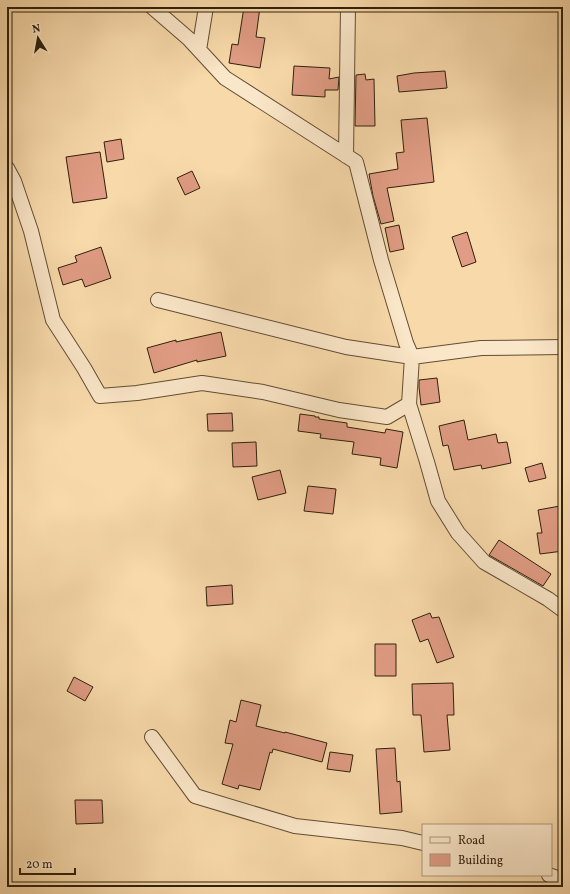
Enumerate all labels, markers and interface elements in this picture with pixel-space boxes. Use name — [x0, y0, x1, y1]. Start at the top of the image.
north arrow — [18, 18, 58, 58]
text: N — [31, 22, 42, 38]
legend — [422, 824, 552, 876]
text: Road — [458, 833, 485, 849]
scale bar — [20, 850, 75, 876]
text: Building — [458, 853, 503, 869]
text: 20 m — [26, 857, 53, 873]

